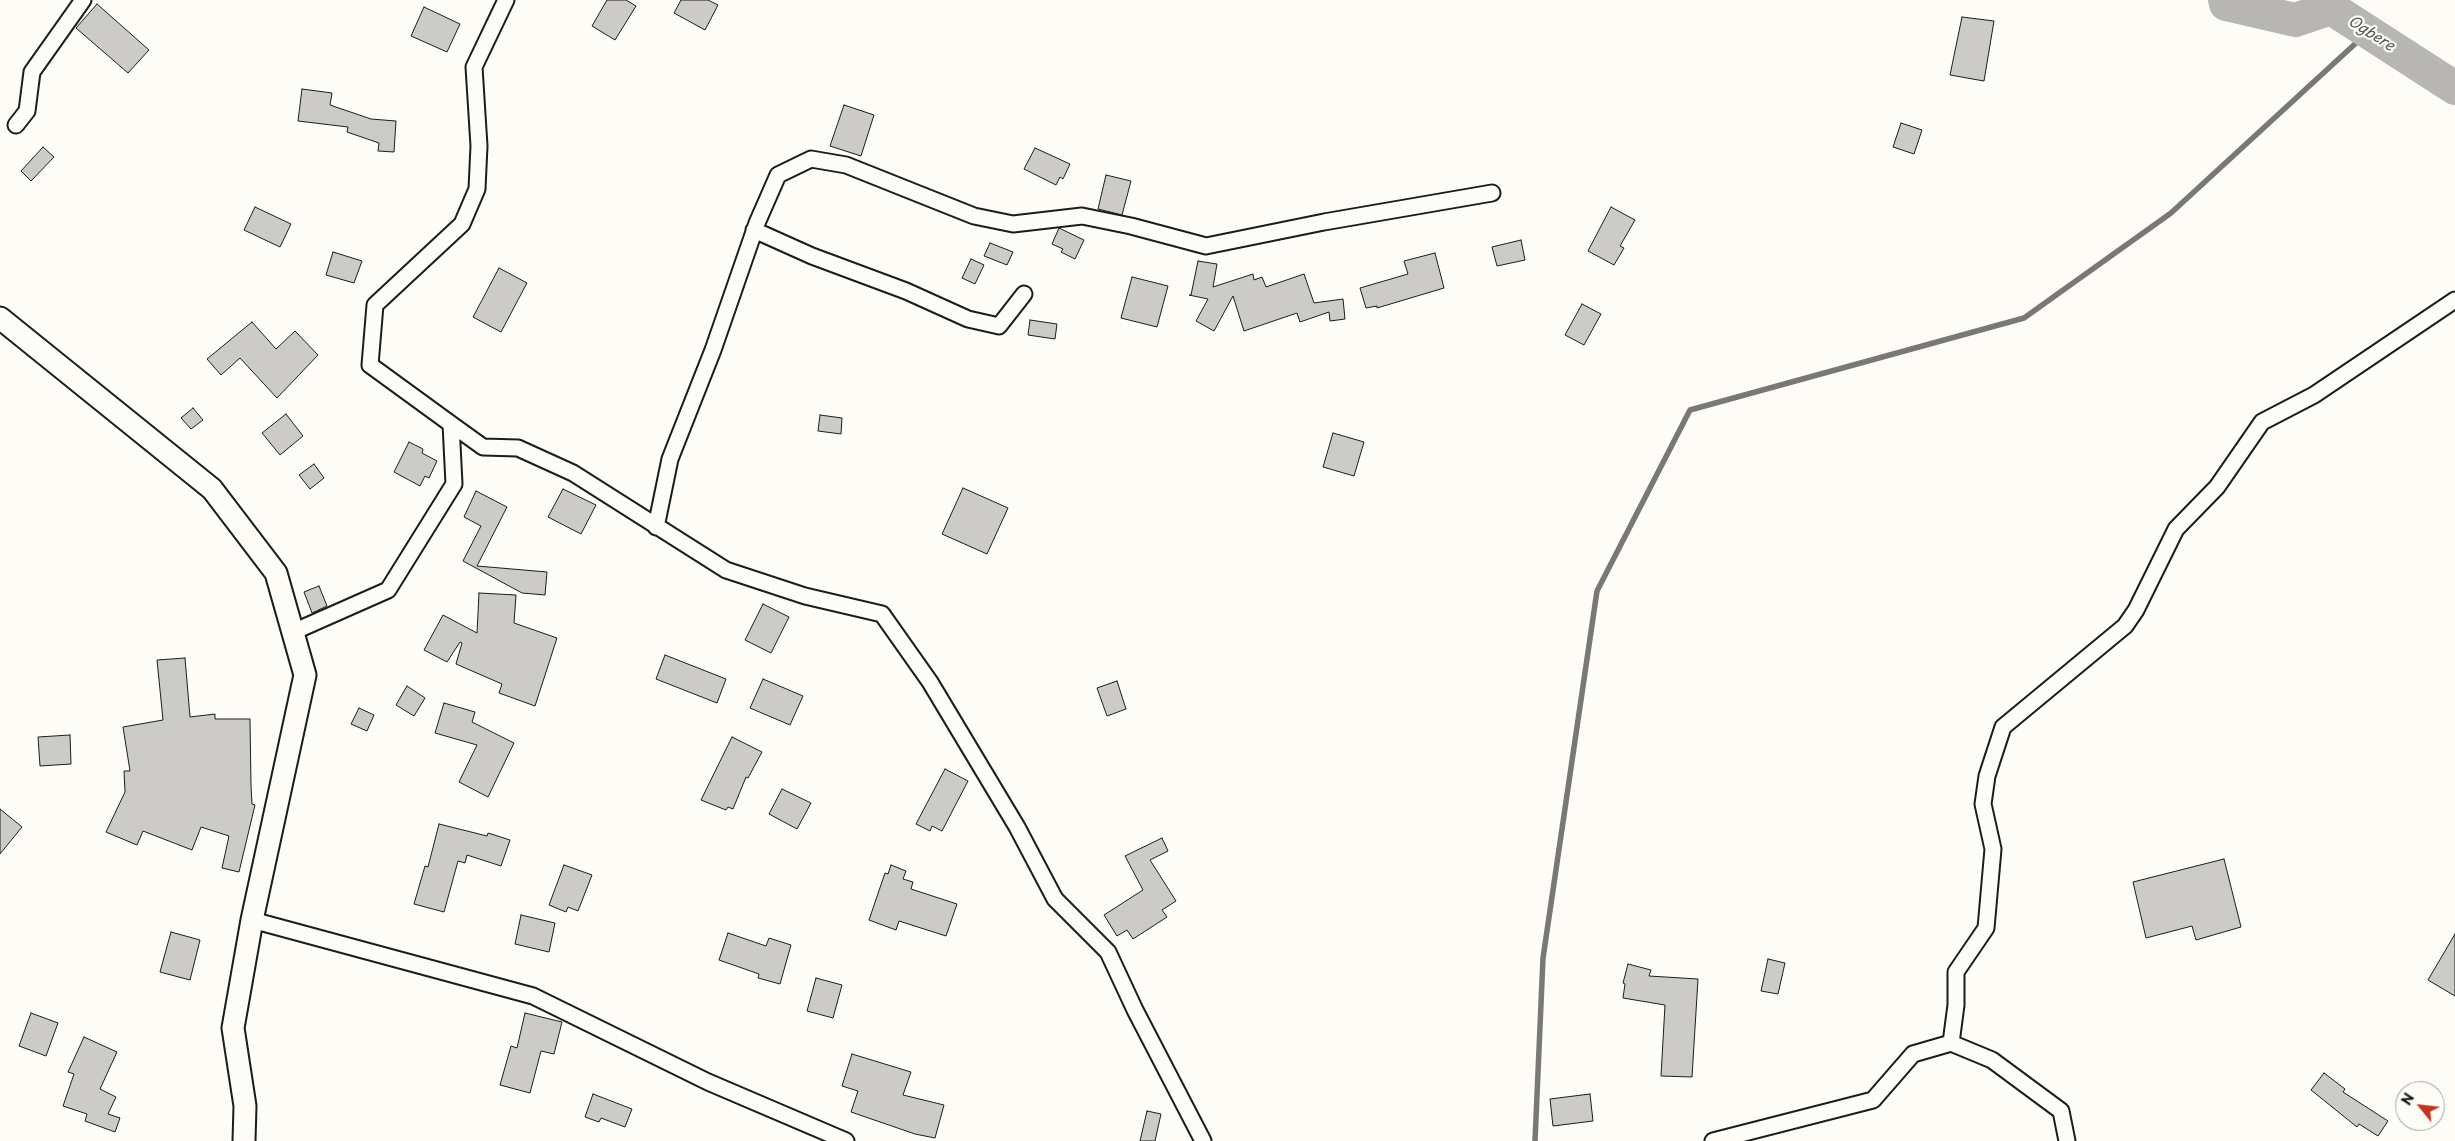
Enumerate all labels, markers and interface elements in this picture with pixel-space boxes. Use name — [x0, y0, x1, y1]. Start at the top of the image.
water label: Ogbere — [2344, 12, 2398, 56]
north arrow — [2395, 1081, 2445, 1131]
text: N — [2395, 1089, 2419, 1109]

